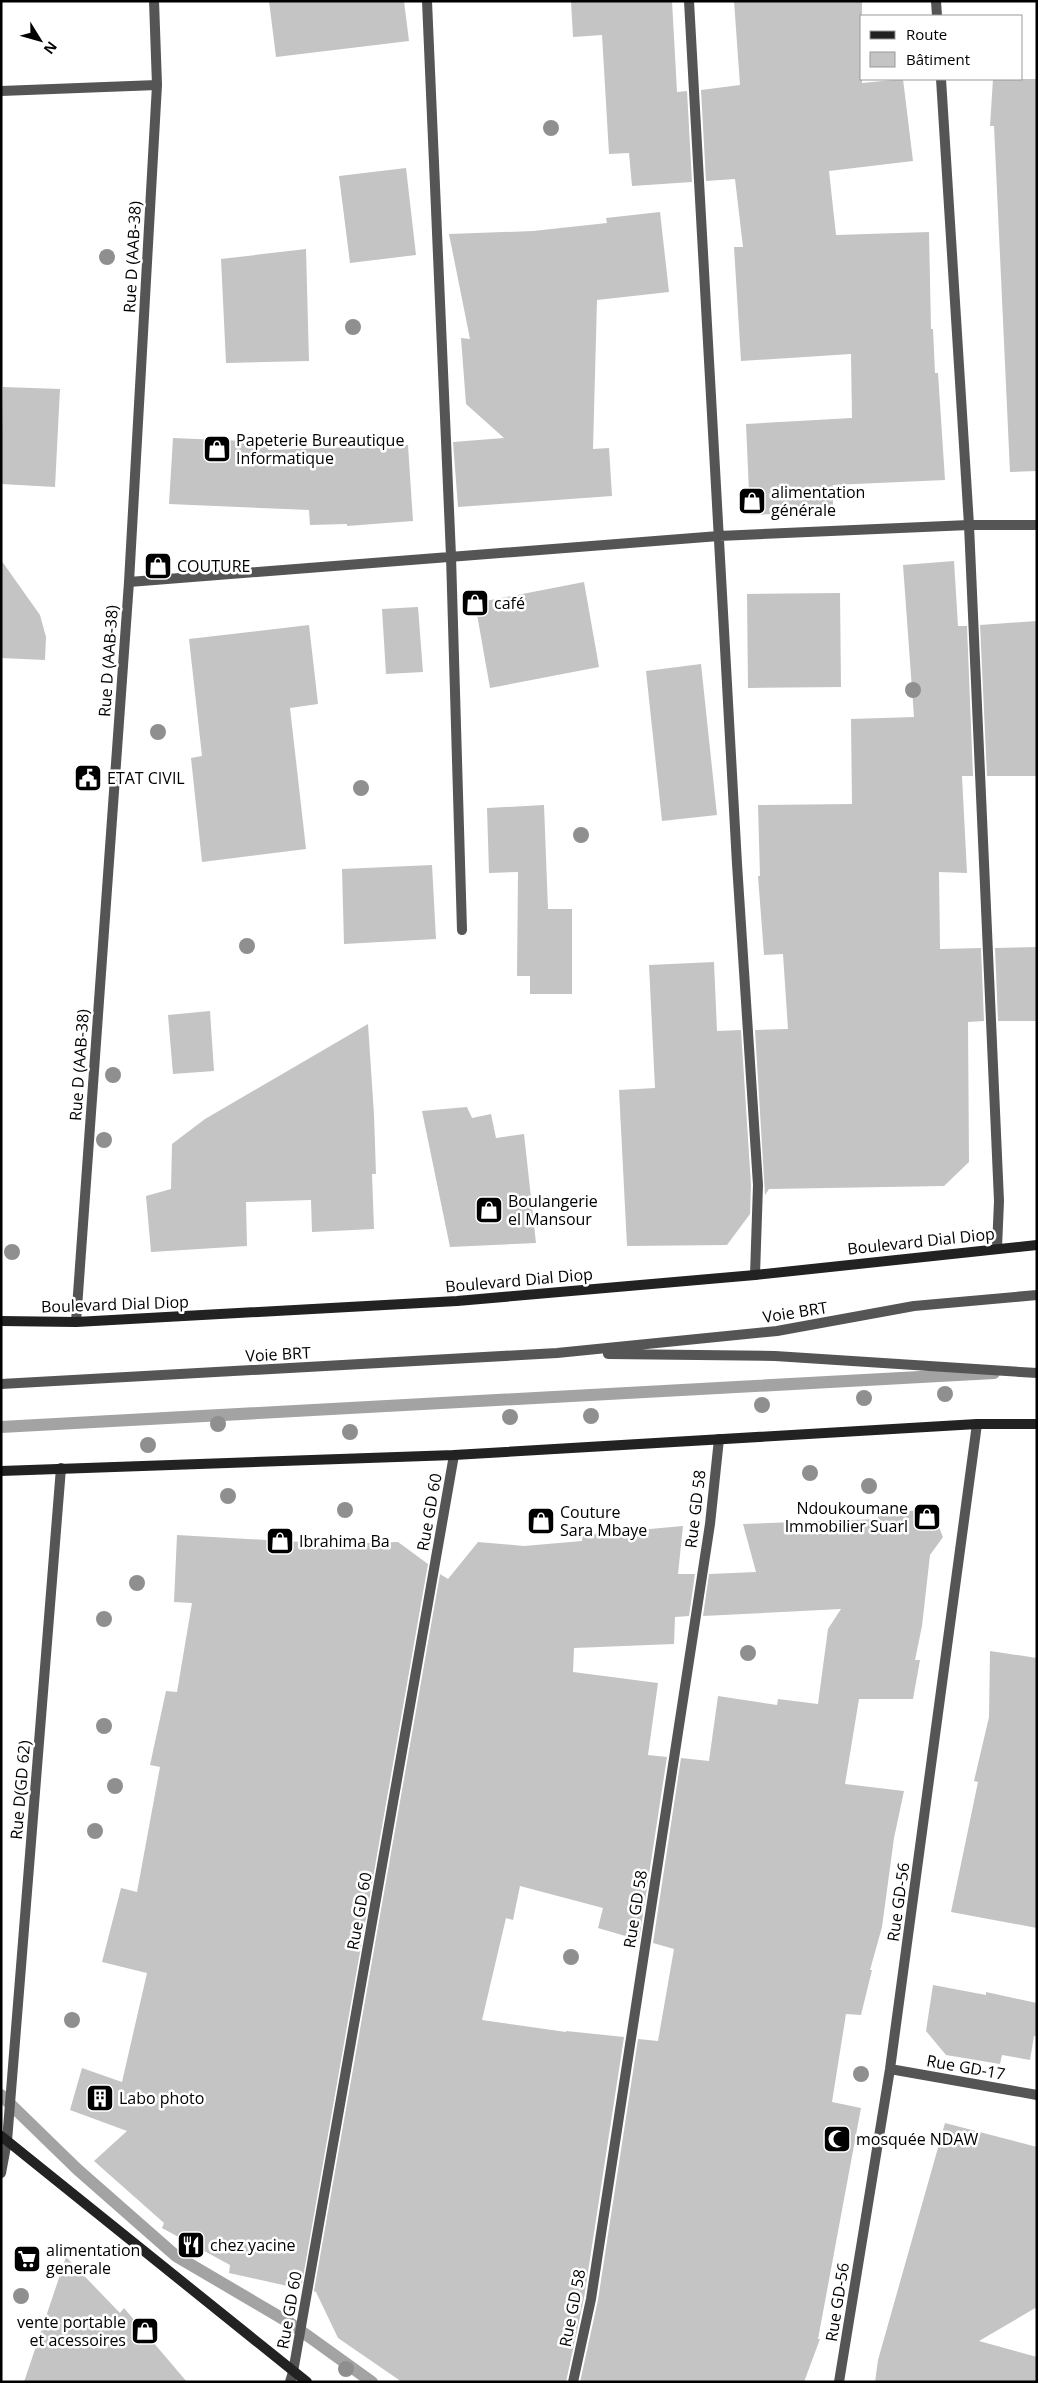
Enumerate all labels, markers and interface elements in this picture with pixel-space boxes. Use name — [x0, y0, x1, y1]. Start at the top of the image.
north arrow — [15, 15, 65, 65]
legend — [860, 15, 1023, 80]
text: Route — [906, 24, 947, 44]
text: N — [40, 38, 62, 58]
text: Bâtiment — [906, 49, 970, 69]
street label: Rue D (AAB-38) — [118, 200, 146, 314]
place label: Papeterie Bureautique Informatique — [236, 429, 404, 469]
shop icon: Papeterie Bureautique Informatique — [202, 434, 232, 464]
place label: alimentation générale — [771, 481, 865, 521]
shop icon: alimentation générale — [737, 486, 767, 516]
shop icon: COUTURE — [143, 551, 173, 581]
place label: COUTURE — [177, 555, 250, 577]
shop icon: café — [460, 588, 490, 618]
place label: café — [494, 592, 525, 614]
street label: Rue D (AAB-38) — [93, 604, 123, 718]
public building icon: ETAT CIVIL — [73, 763, 103, 793]
place label: ETAT CIVIL — [107, 767, 185, 789]
street label: Rue D (AAB-38) — [64, 1008, 94, 1122]
place label: Boulangerie el Mansour — [508, 1190, 598, 1230]
shop icon: Boulangerie el Mansour — [474, 1195, 504, 1225]
street label: Boulevard Dial Diop — [846, 1222, 996, 1260]
street label: Boulevard Dial Diop — [444, 1263, 594, 1297]
street label: Boulevard Dial Diop — [41, 1290, 189, 1318]
street label: Voie BRT — [761, 1296, 829, 1328]
street label: Voie BRT — [245, 1341, 311, 1367]
street label: Rue GD 58 — [679, 1469, 711, 1549]
street label: Rue GD 60 — [411, 1471, 447, 1553]
place label: Ndoukoumane Immobilier Suarl — [785, 1497, 908, 1537]
place label: Couture Sara Mbaye — [560, 1501, 647, 1541]
shop icon: Ndoukoumane Immobilier Suarl — [912, 1502, 942, 1532]
shop icon: Couture Sara Mbaye — [526, 1506, 556, 1536]
shop icon: Ibrahima Ba — [265, 1526, 295, 1556]
place label: Ibrahima Ba — [299, 1530, 390, 1552]
street label: Rue D(GD 62) — [5, 1739, 35, 1841]
street label: Rue GD-56 — [882, 1861, 914, 1943]
street label: Rue GD 58 — [618, 1868, 652, 1950]
street label: Rue GD 60 — [341, 1870, 377, 1952]
street label: Rue GD-17 — [925, 2049, 1007, 2085]
building icon: Labo photo — [85, 2083, 115, 2113]
place label: Labo photo — [119, 2087, 204, 2109]
mosque icon: mosquée NDAW — [822, 2124, 852, 2154]
place label: mosquée NDAW — [856, 2128, 979, 2150]
restaurant icon: chez yacine — [176, 2230, 206, 2260]
place label: chez yacine — [210, 2234, 296, 2256]
place label: alimentation generale — [46, 2239, 140, 2279]
supermarket icon: alimentation generale — [12, 2244, 42, 2274]
street label: Rue GD-56 — [820, 2261, 854, 2343]
street label: Rue GD 58 — [554, 2267, 590, 2349]
street label: Rue GD 60 — [271, 2269, 307, 2351]
place label: vente portable et acessoires — [17, 2311, 126, 2351]
shop icon: vente portable et acessoires — [130, 2316, 160, 2346]

